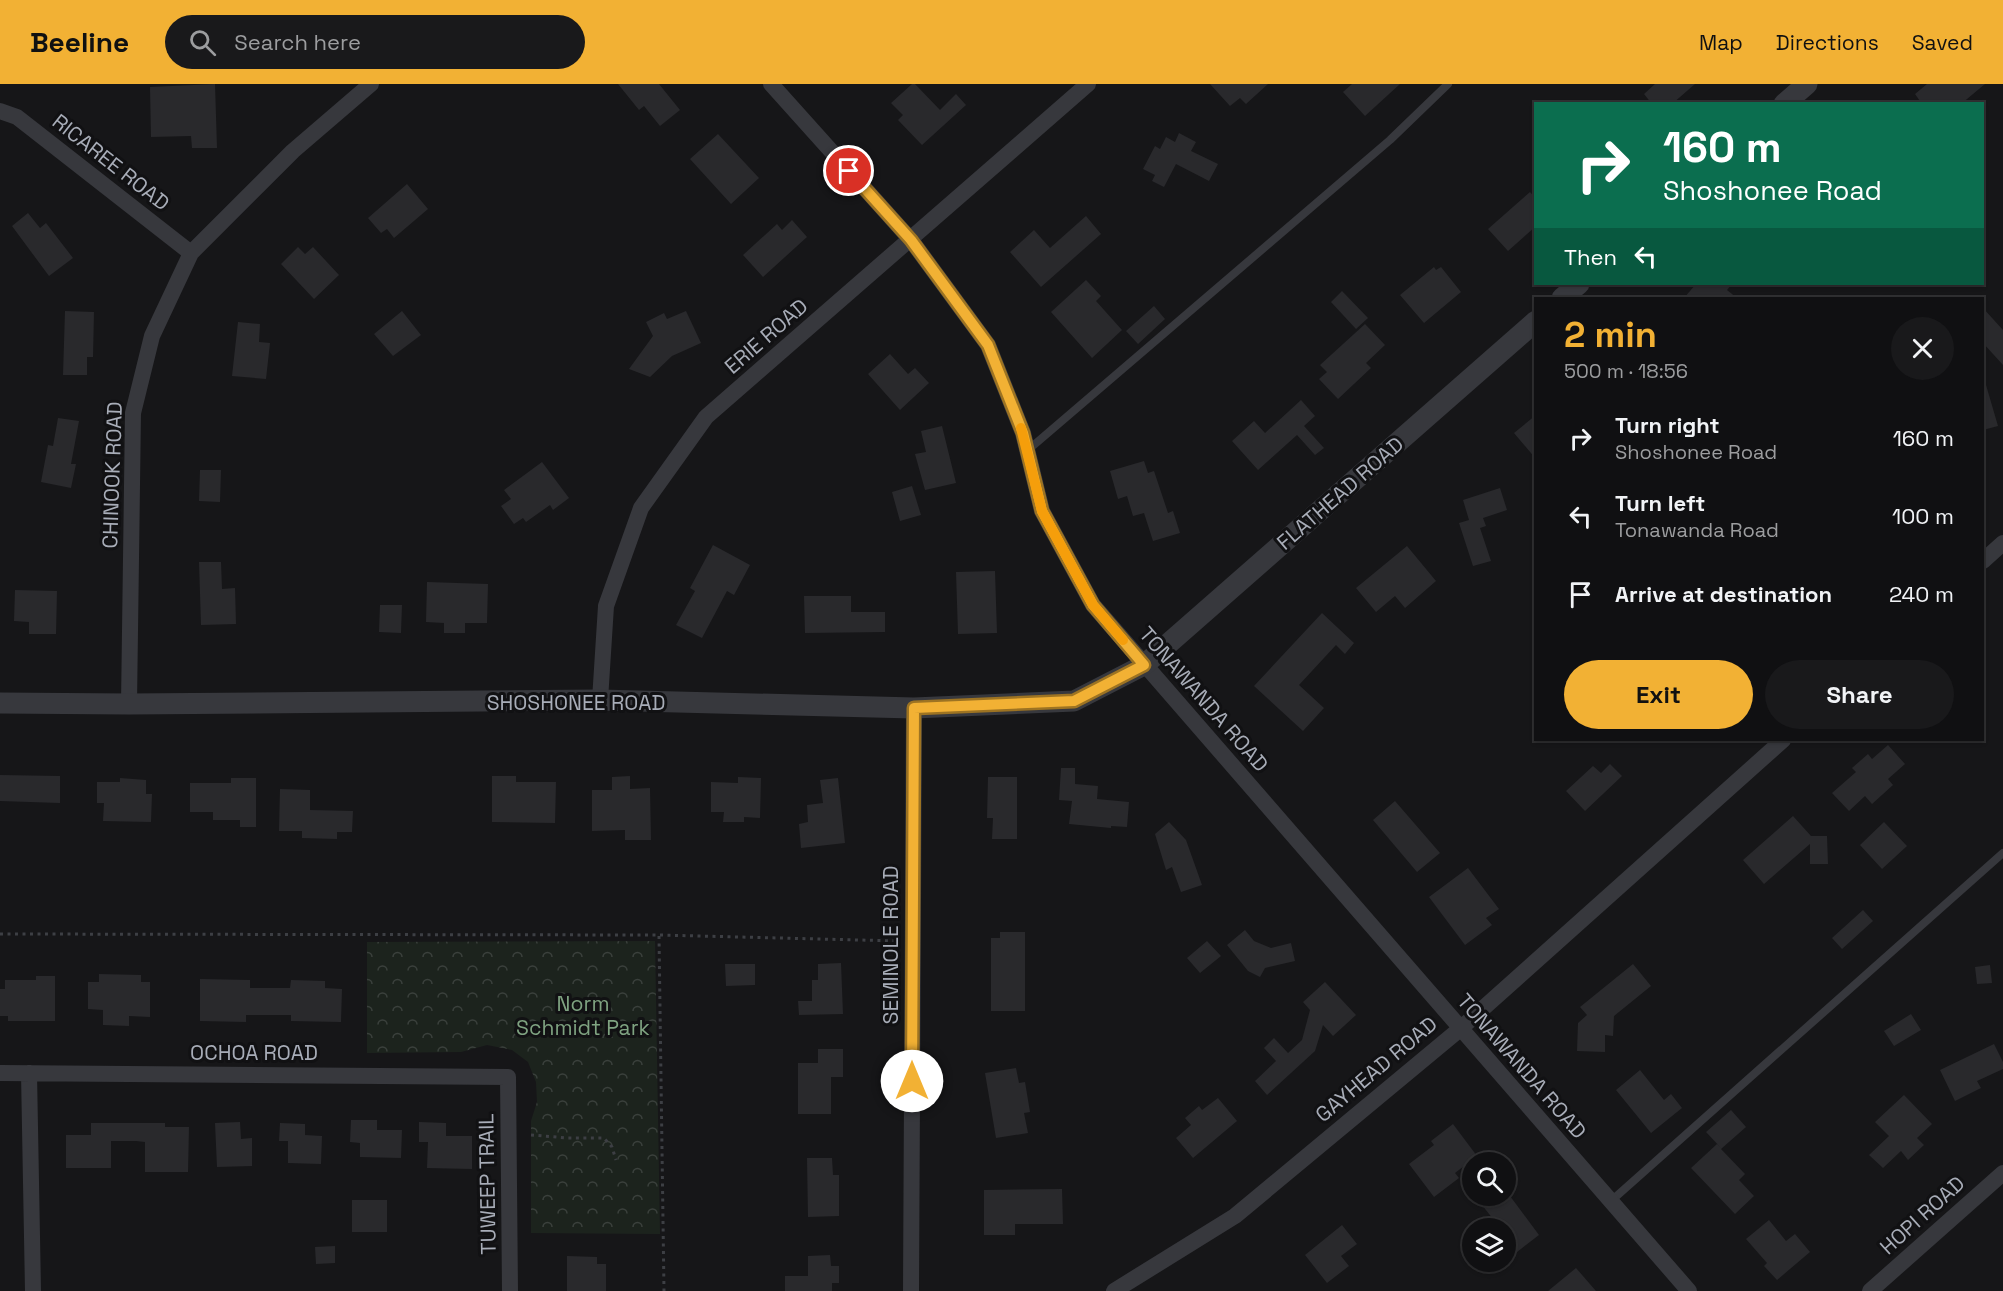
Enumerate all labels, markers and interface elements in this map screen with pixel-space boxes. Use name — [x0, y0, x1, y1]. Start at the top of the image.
search box — [165, 15, 585, 69]
text: Beeline — [30, 24, 129, 60]
icon: search — [186, 26, 219, 59]
text: Search here — [234, 28, 361, 56]
text: Map — [1699, 29, 1743, 56]
text: Directions — [1776, 29, 1879, 56]
text: Saved — [1912, 29, 1973, 56]
street label: RICAREE ROAD — [47, 108, 175, 216]
text: 160 m — [1663, 121, 1782, 174]
icon: right — [1564, 126, 1642, 204]
pin — [823, 145, 874, 196]
icon: arrive — [832, 154, 865, 187]
text: Shoshonee Road — [1663, 173, 1882, 208]
icon: left — [1629, 240, 1662, 273]
text: Then — [1564, 243, 1617, 271]
street label: ERIE ROAD — [719, 292, 813, 380]
text: 2 min — [1564, 312, 1657, 358]
button: close — [1891, 317, 1954, 380]
text: 500 m · 18:56 — [1564, 358, 1688, 384]
street label: CHINOOK ROAD — [96, 401, 128, 549]
text: Turn right — [1615, 411, 1720, 439]
icon: right — [1564, 422, 1597, 455]
text: 160 m — [1893, 424, 1954, 452]
street label: FLATHEAD ROAD — [1271, 431, 1409, 555]
text: Shoshonee Road — [1615, 439, 1777, 465]
text: Turn left — [1615, 489, 1705, 517]
icon: left — [1564, 500, 1597, 533]
text: 100 m — [1892, 502, 1954, 530]
text: Tonawanda Road — [1615, 517, 1779, 543]
icon: arrive — [1564, 578, 1597, 611]
text: Arrive at destination — [1615, 580, 1832, 608]
text: 240 m — [1889, 580, 1954, 608]
street label: TONAWANDA ROAD — [1134, 621, 1274, 777]
button: Exit — [1564, 660, 1753, 729]
button: Share — [1765, 660, 1954, 729]
street label: SHOSHONEE ROAD — [487, 689, 665, 716]
street label: SEMINOLE ROAD — [877, 866, 904, 1024]
street label: TONAWANDA ROAD — [1452, 988, 1592, 1144]
park label: Norm Schmidt Park — [516, 990, 650, 1041]
street label: GAYHEAD ROAD — [1310, 1010, 1442, 1128]
street label: OCHOA ROAD — [190, 1039, 318, 1066]
position arrow — [880, 1049, 944, 1113]
street label: TUWEEP TRAIL — [472, 1113, 502, 1255]
map controls — [1462, 1152, 1516, 1272]
button: search — [1462, 1152, 1516, 1206]
street label: HOPI ROAD — [1874, 1170, 1970, 1260]
button: layers — [1462, 1218, 1516, 1272]

